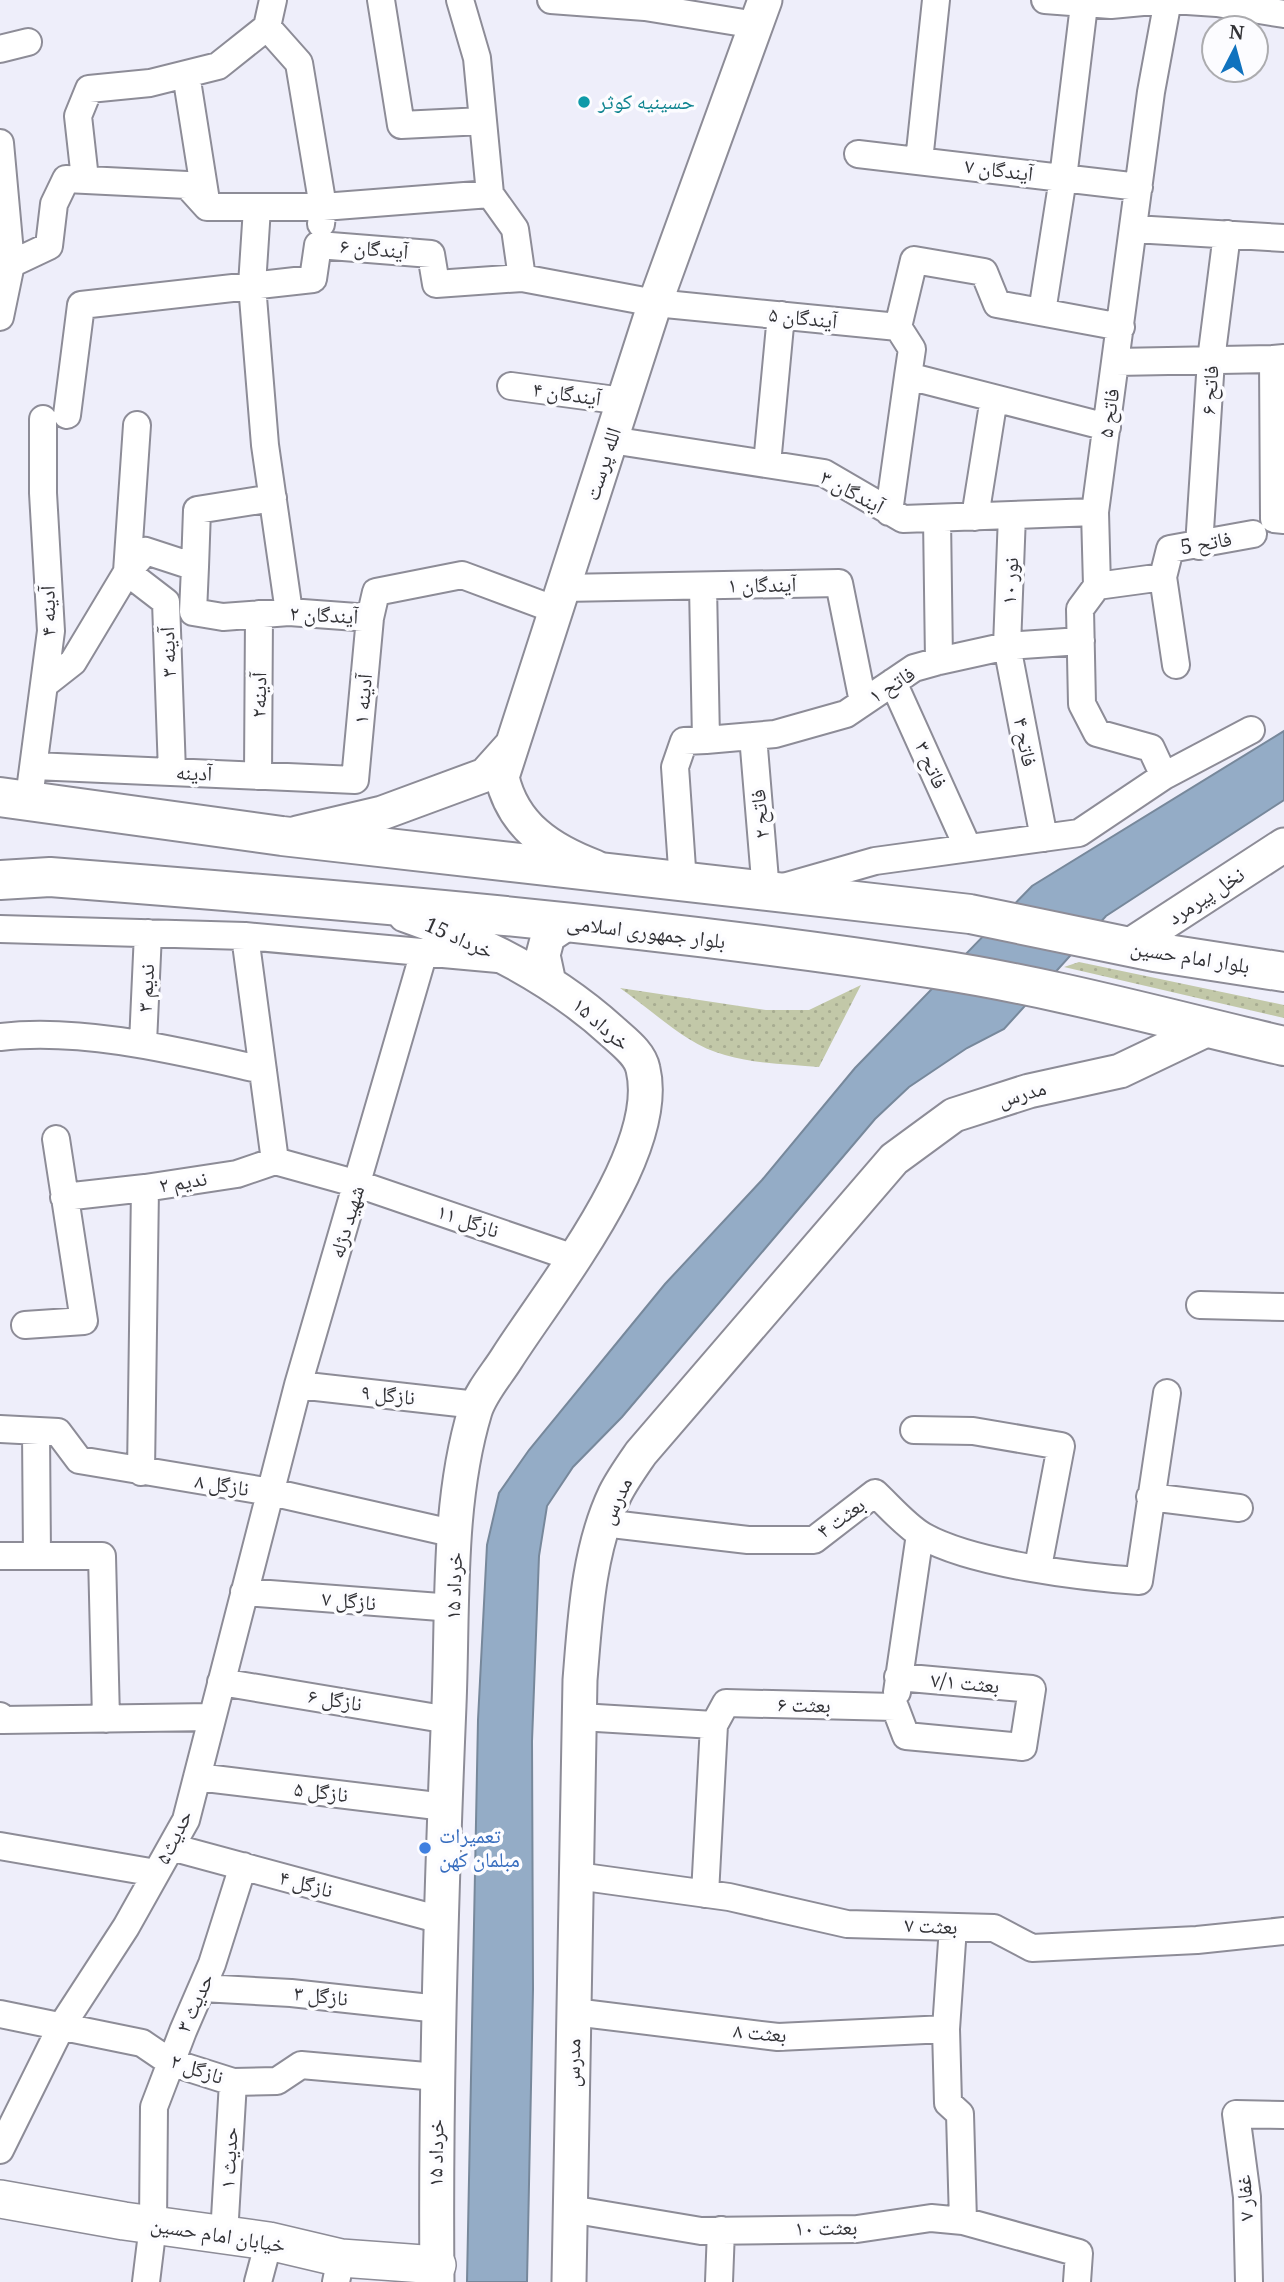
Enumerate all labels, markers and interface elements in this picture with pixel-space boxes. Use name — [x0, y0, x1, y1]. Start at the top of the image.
north arrow — [1200, 14, 1270, 84]
text: N — [1227, 18, 1246, 52]
place label: حسینیه کوثر — [597, 87, 695, 122]
marker: حسینیه کوثر — [576, 94, 592, 110]
street label: آیندگان ۷ — [962, 151, 1036, 194]
street label: آیندگان ۶ — [338, 231, 410, 272]
street label: آیندگان ۵ — [767, 299, 839, 342]
street label: فاتح ۶ — [1193, 364, 1232, 416]
street label: آیندگان ۴ — [530, 374, 604, 419]
street label: فاتح ۵ — [1091, 386, 1132, 440]
street label: الله پرست — [577, 424, 634, 506]
street label: آیندگان ۳ — [812, 463, 890, 526]
street label: فاتح 5 — [1178, 524, 1235, 567]
street label: نور ۱۰ — [994, 557, 1031, 606]
street label: آیندگان ۱ — [727, 569, 797, 606]
street label: آدینه ۴ — [33, 585, 68, 637]
street label: آیندگان ۲ — [289, 598, 360, 637]
street label: آدینه ۳ — [152, 625, 189, 678]
street label: فاتح ۱ — [863, 659, 924, 715]
street label: آدینه۲ — [244, 671, 279, 718]
street label: آدینه ۱ — [346, 672, 385, 726]
street label: فاتح ۴ — [1001, 715, 1044, 770]
street label: فاتح ۳ — [903, 736, 955, 796]
street label: آدینه — [175, 757, 213, 794]
street label: فاتح ۲ — [743, 788, 782, 840]
street label: نخل پیرمرد — [1161, 860, 1253, 936]
street label: بلوار جمهوری اسلامی — [564, 907, 727, 962]
street label: 15 خرداد — [418, 910, 498, 971]
street label: بلوار امام حسین — [1127, 933, 1252, 986]
street label: ندیم ۳ — [130, 963, 167, 1013]
street label: ۱۵ خرداد — [562, 990, 636, 1061]
street label: مدرس — [994, 1073, 1051, 1120]
street label: ندیم ۲ — [157, 1163, 210, 1206]
street label: شهید دژله — [322, 1182, 377, 1264]
street label: نازگل ۱۱ — [431, 1196, 503, 1250]
street label: نازگل ۹ — [359, 1377, 417, 1418]
street label: نازگل ۸ — [192, 1466, 251, 1509]
street label: مدرس — [592, 1472, 644, 1532]
street label: بعثت ۴ — [811, 1490, 874, 1550]
street label: ۱۵ خرداد — [438, 1552, 475, 1621]
street label: نازگل ۷ — [320, 1584, 377, 1623]
street label: بعثت ۷/۱ — [929, 1665, 1001, 1706]
street label: نازگل ۶ — [305, 1681, 364, 1724]
street label: بعثت ۶ — [777, 1690, 831, 1725]
street label: نازگل ۵ — [292, 1774, 350, 1815]
street label: حدیث۵ — [148, 1805, 204, 1871]
place label: تعمیرات مبلمان کهن — [439, 1821, 520, 1880]
marker: تعمیرات مبلمان کهن — [417, 1840, 433, 1856]
street label: نازگل ۴ — [275, 1862, 336, 1910]
street label: بعثت ۷ — [904, 1910, 958, 1947]
street label: حدیث ۳ — [169, 1969, 226, 2039]
street label: نازگل ۳ — [292, 1978, 350, 2019]
street label: بعثت ۸ — [732, 2016, 788, 2055]
street label: مدرس — [558, 2038, 593, 2088]
street label: نازگل ۲ — [165, 2046, 228, 2097]
street label: ۱۵ خرداد — [420, 2119, 457, 2187]
street label: حدیث ۱ — [212, 2126, 251, 2190]
street label: غفار ۷ — [1228, 2173, 1267, 2222]
street label: خیابان امام حسین — [148, 2210, 288, 2265]
street label: بعثت ۱۰ — [794, 2212, 858, 2249]

